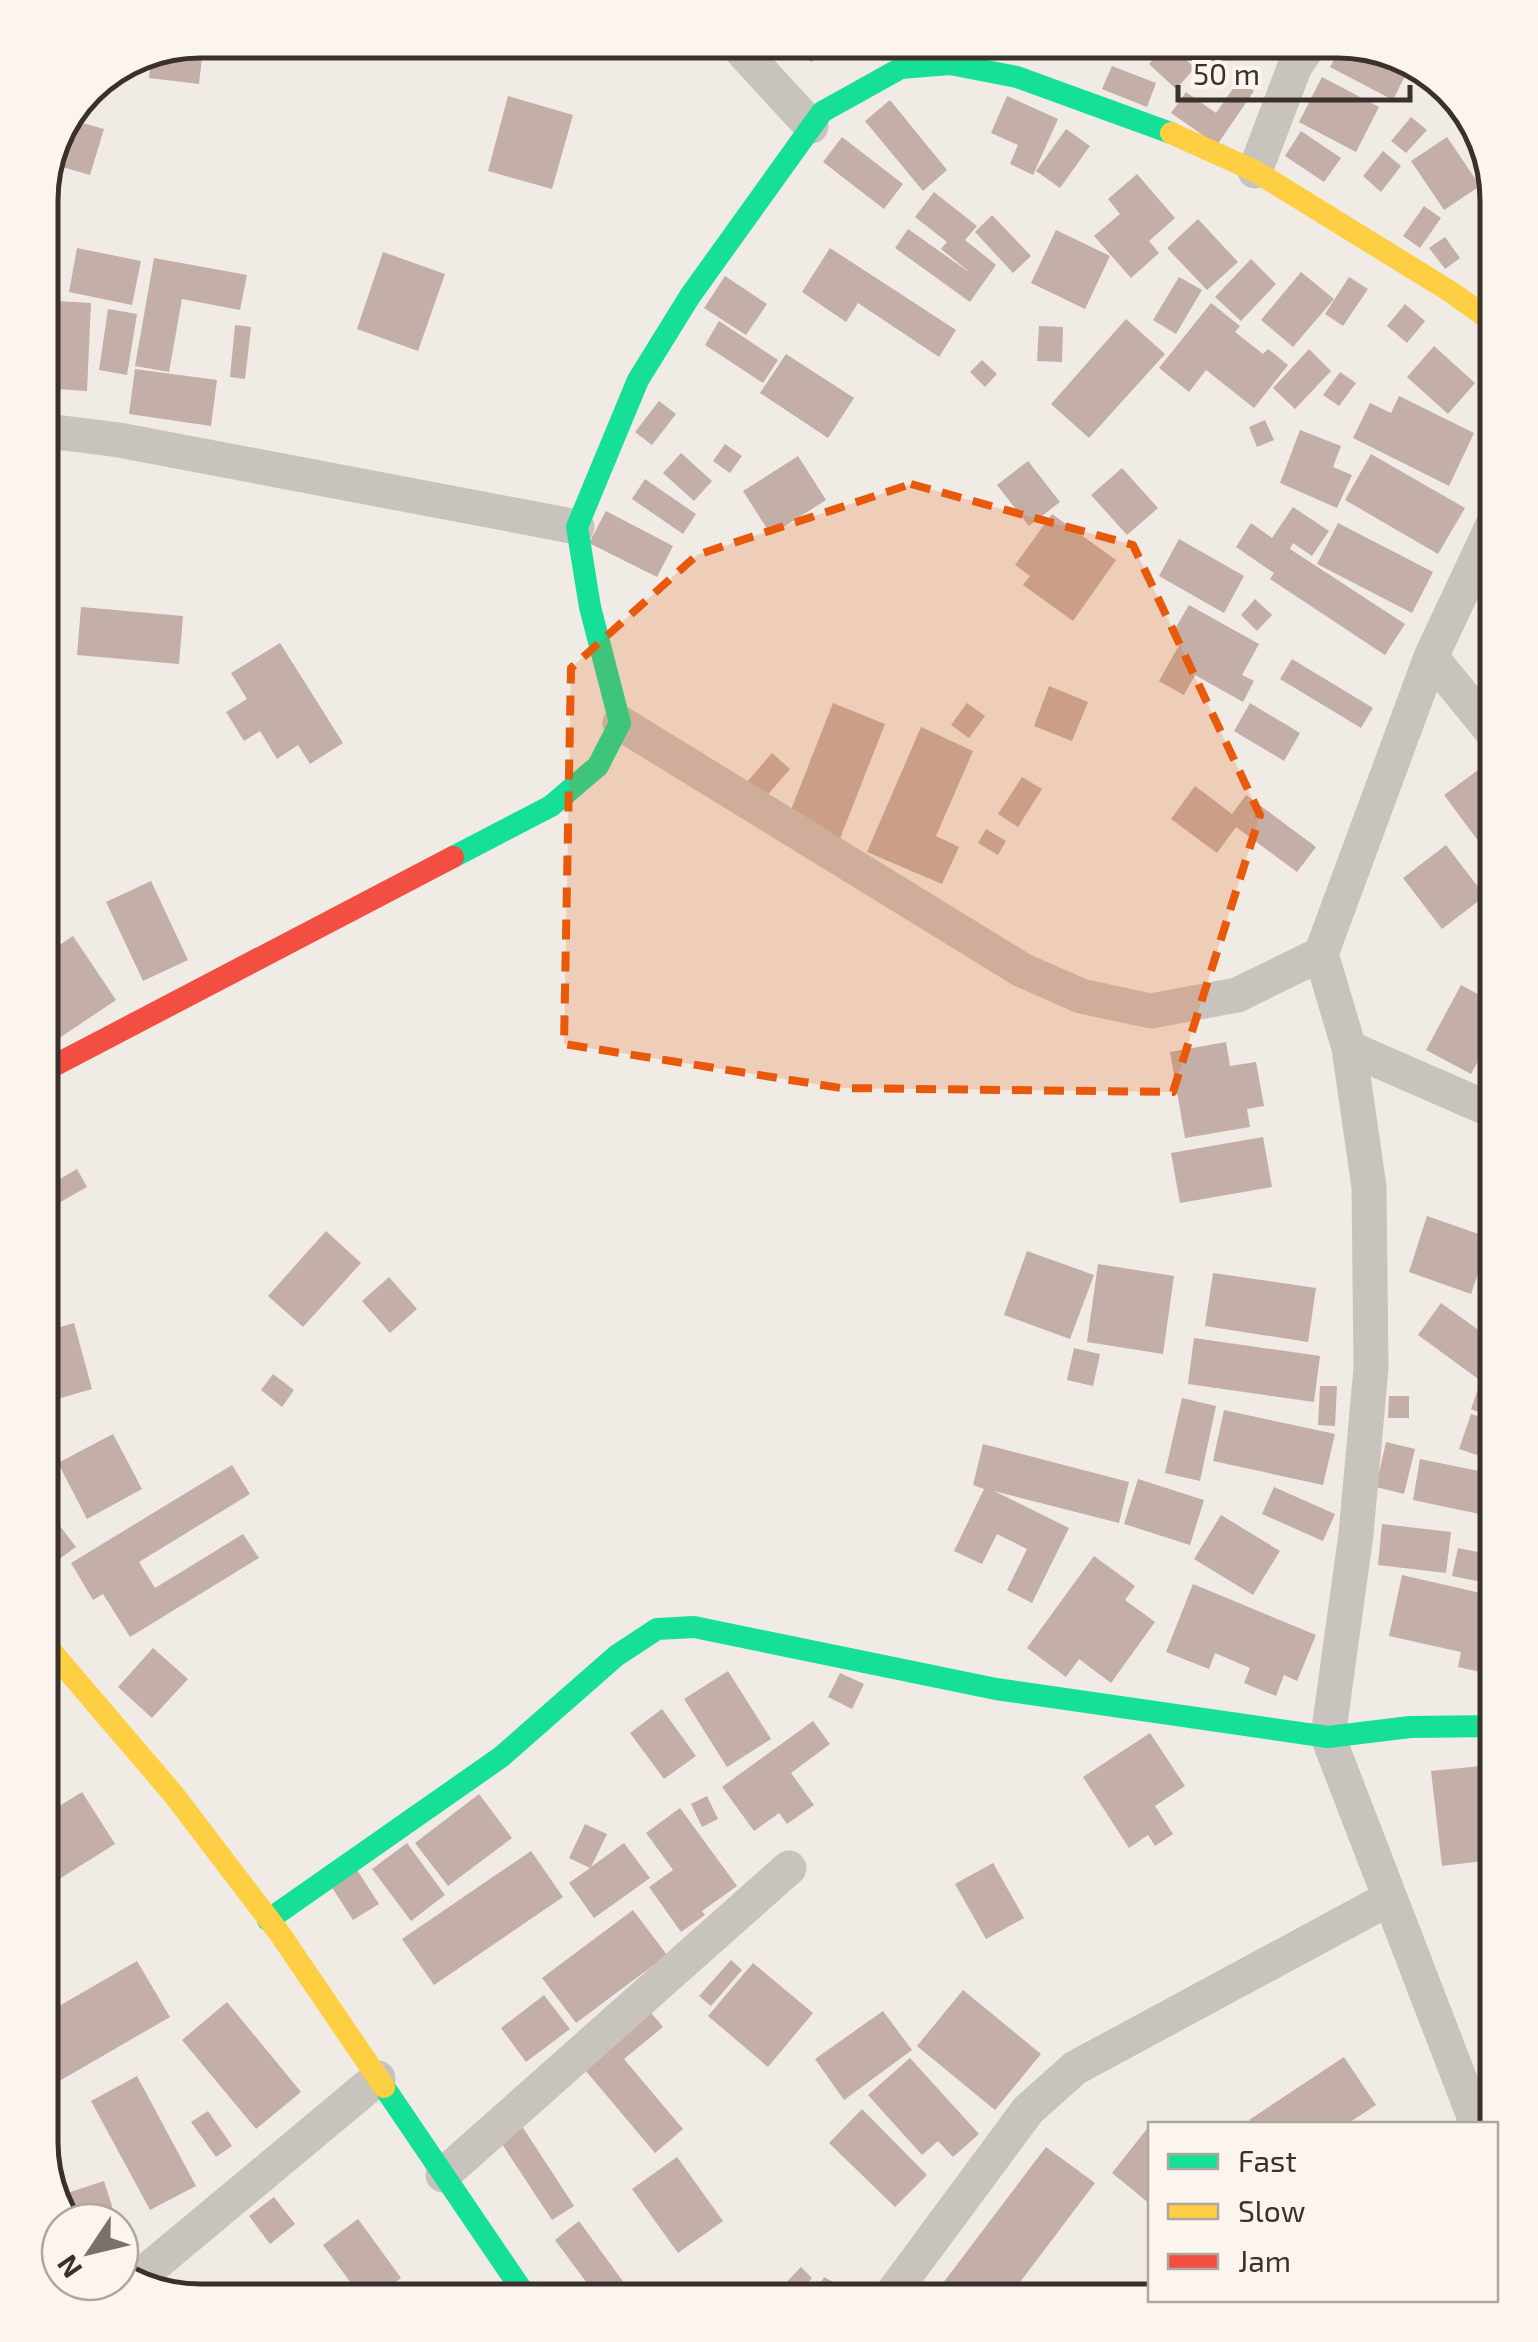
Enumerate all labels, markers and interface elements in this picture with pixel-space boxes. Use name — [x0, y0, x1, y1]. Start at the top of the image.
scale bar — [1178, 40, 1410, 102]
text: 50 m — [1193, 55, 1260, 91]
legend — [1148, 2122, 1498, 2302]
text: Fast — [1238, 2142, 1297, 2178]
text: Slow — [1238, 2192, 1305, 2228]
north arrow — [40, 2202, 140, 2302]
text: Jam — [1238, 2242, 1291, 2278]
text: N — [49, 2249, 88, 2285]

